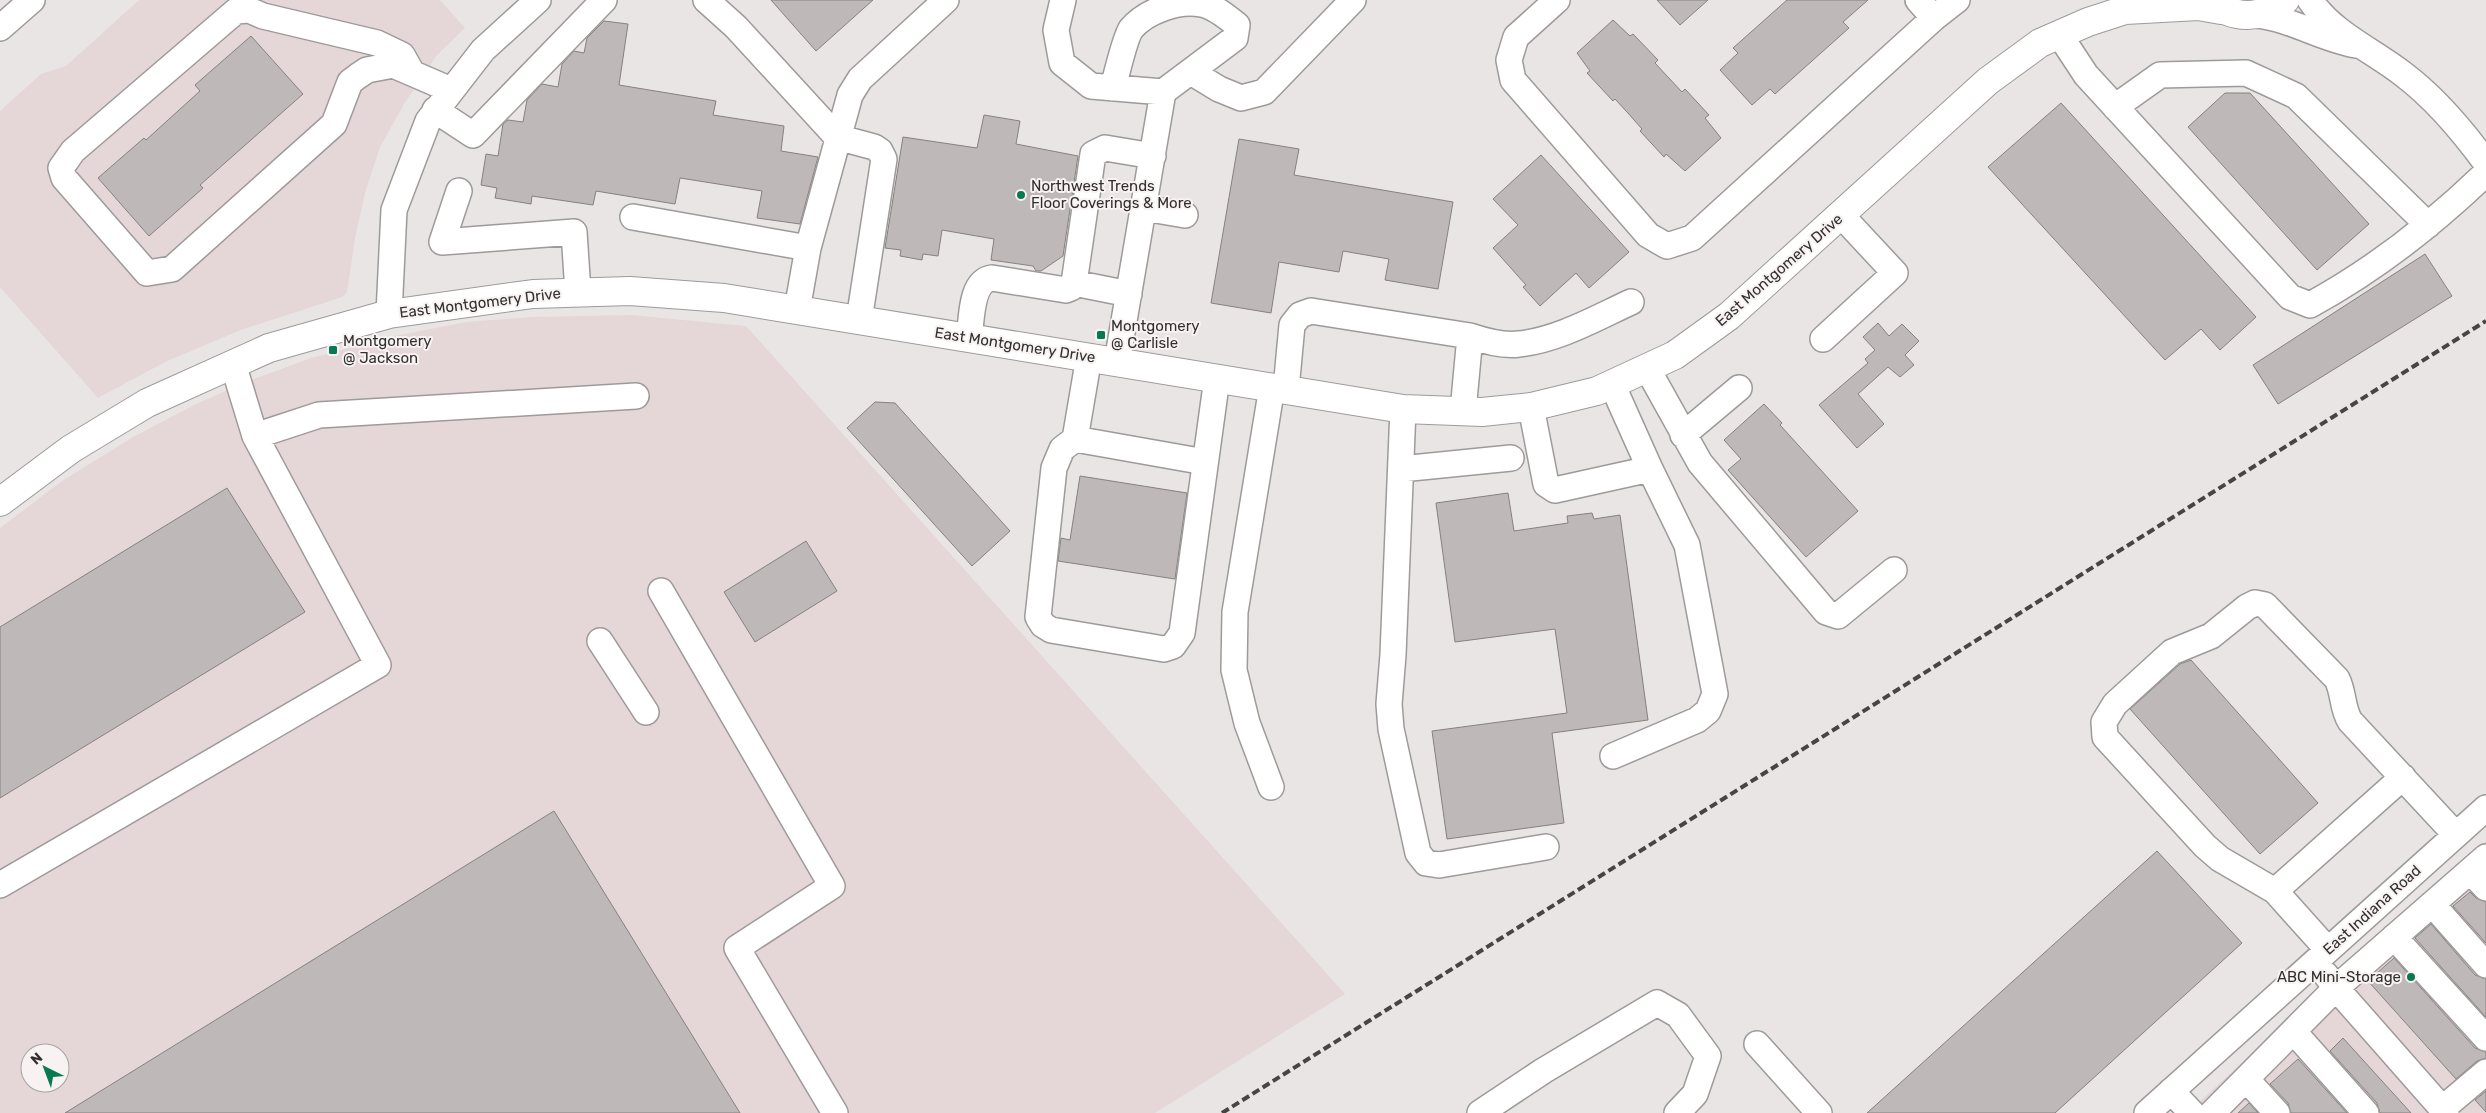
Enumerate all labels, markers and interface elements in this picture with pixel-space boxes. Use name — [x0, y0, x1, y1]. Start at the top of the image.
place label: Northwest Trends Floor Coverings & More — [1031, 177, 1192, 212]
marker: Northwest Trends Floor Coverings & More — [1015, 189, 1027, 201]
street label: East Montgomery Drive — [1712, 210, 1846, 330]
street label: East Montgomery Drive — [398, 284, 562, 322]
place label: Montgomery @ Carlisle — [1111, 317, 1200, 352]
street label: East Montgomery Drive — [933, 323, 1097, 367]
marker: Montgomery @ Carlisle — [1095, 329, 1107, 341]
place label: Montgomery @ Jackson — [343, 332, 432, 367]
marker: Montgomery @ Jackson — [327, 344, 339, 356]
street label: East Indiana Road — [2319, 861, 2425, 959]
place label: ABC Mini-Storage — [2277, 968, 2401, 986]
marker: ABC Mini-Storage — [2405, 971, 2417, 983]
north arrow — [20, 1043, 70, 1093]
text: N — [27, 1049, 46, 1068]

